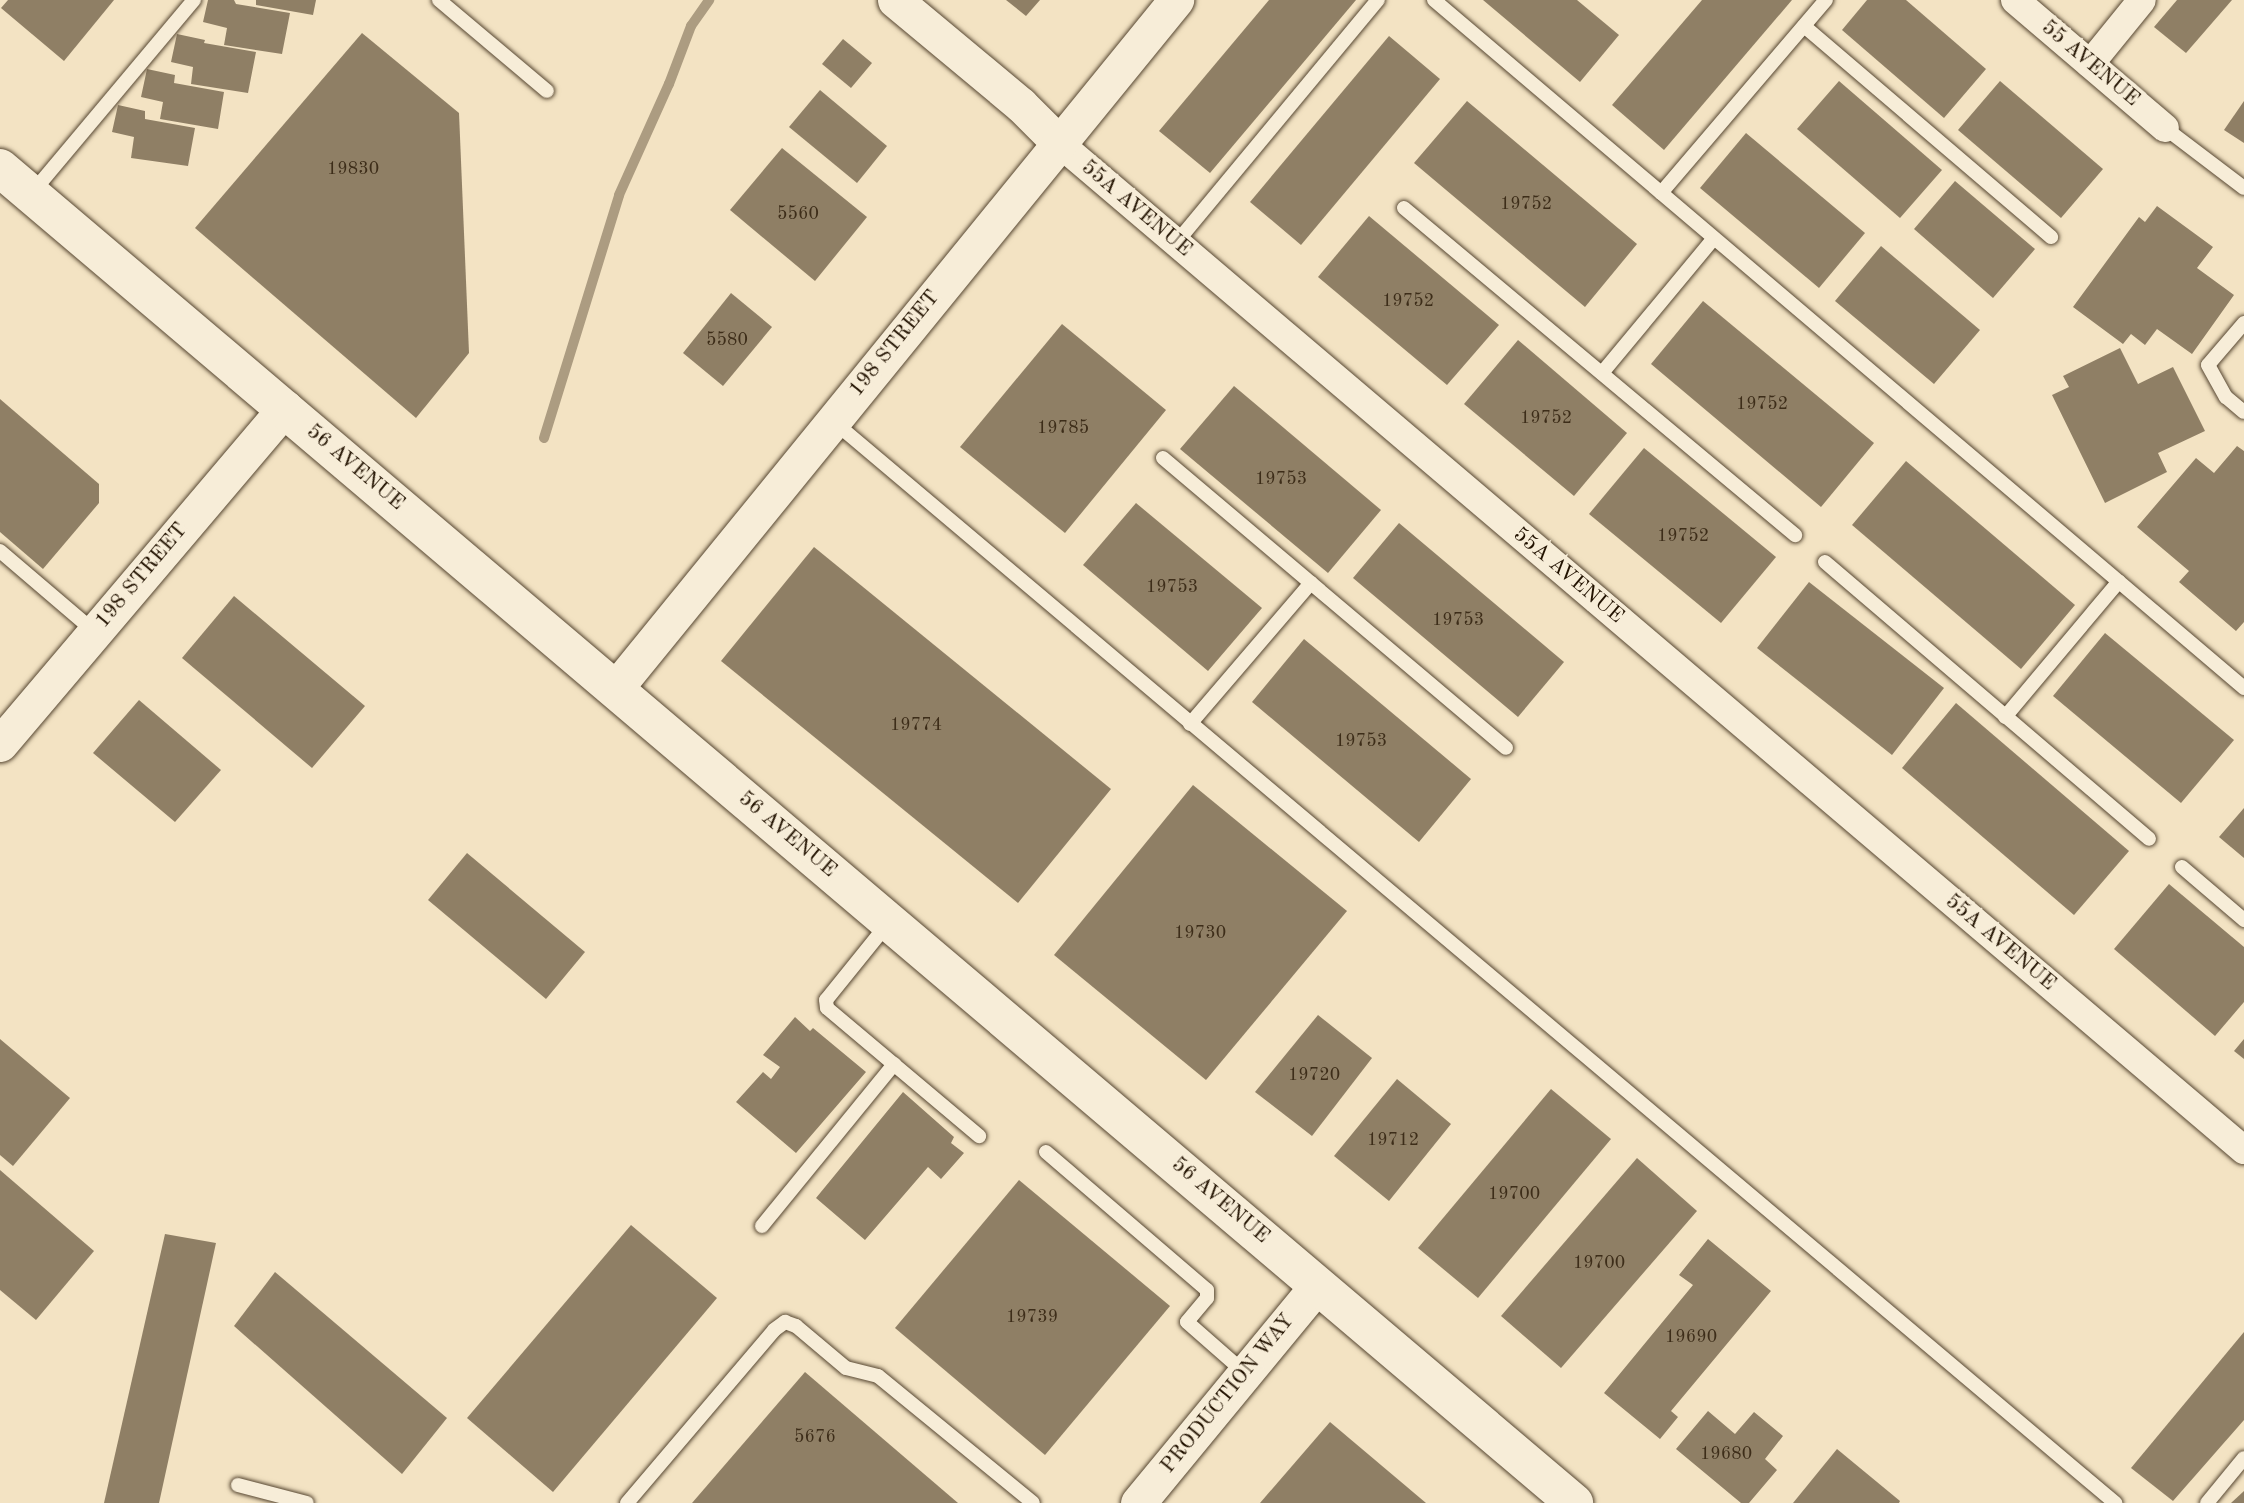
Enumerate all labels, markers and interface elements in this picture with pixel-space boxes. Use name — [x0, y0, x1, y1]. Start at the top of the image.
street label: 55 AVENUE — [2036, 16, 2144, 112]
street label: 55A AVENUE — [1076, 155, 1196, 263]
house number: 19830 — [327, 158, 379, 180]
house number: 19752 — [1500, 193, 1552, 215]
house number: 5560 — [777, 203, 819, 225]
street label: 198 STREET — [844, 286, 946, 402]
house number: 19752 — [1382, 290, 1434, 312]
house number: 5580 — [706, 329, 748, 351]
house number: 19752 — [1736, 393, 1788, 415]
house number: 19752 — [1520, 407, 1572, 429]
house number: 19785 — [1037, 417, 1089, 439]
street label: 56 AVENUE — [301, 420, 409, 516]
house number: 19753 — [1255, 468, 1307, 490]
street label: 198 STREET — [91, 518, 193, 634]
street label: 55A AVENUE — [1508, 522, 1628, 630]
house number: 19752 — [1657, 525, 1709, 547]
house number: 19753 — [1146, 576, 1198, 598]
house number: 19753 — [1432, 609, 1484, 631]
house number: 19774 — [890, 714, 942, 736]
house number: 19753 — [1335, 730, 1387, 752]
street label: 56 AVENUE — [733, 787, 841, 883]
street label: 55A AVENUE — [1940, 889, 2060, 997]
house number: 19730 — [1174, 922, 1226, 944]
house number: 19720 — [1288, 1064, 1340, 1086]
house number: 19712 — [1367, 1129, 1419, 1151]
street label: 56 AVENUE — [1166, 1153, 1274, 1249]
house number: 19700 — [1488, 1183, 1540, 1205]
house number: 19700 — [1573, 1252, 1625, 1274]
house number: 19739 — [1006, 1306, 1058, 1328]
street label: PRODUCTION WAY — [1156, 1309, 1300, 1479]
house number: 19690 — [1665, 1326, 1717, 1348]
house number: 5676 — [794, 1426, 836, 1448]
house number: 19680 — [1700, 1443, 1752, 1465]

